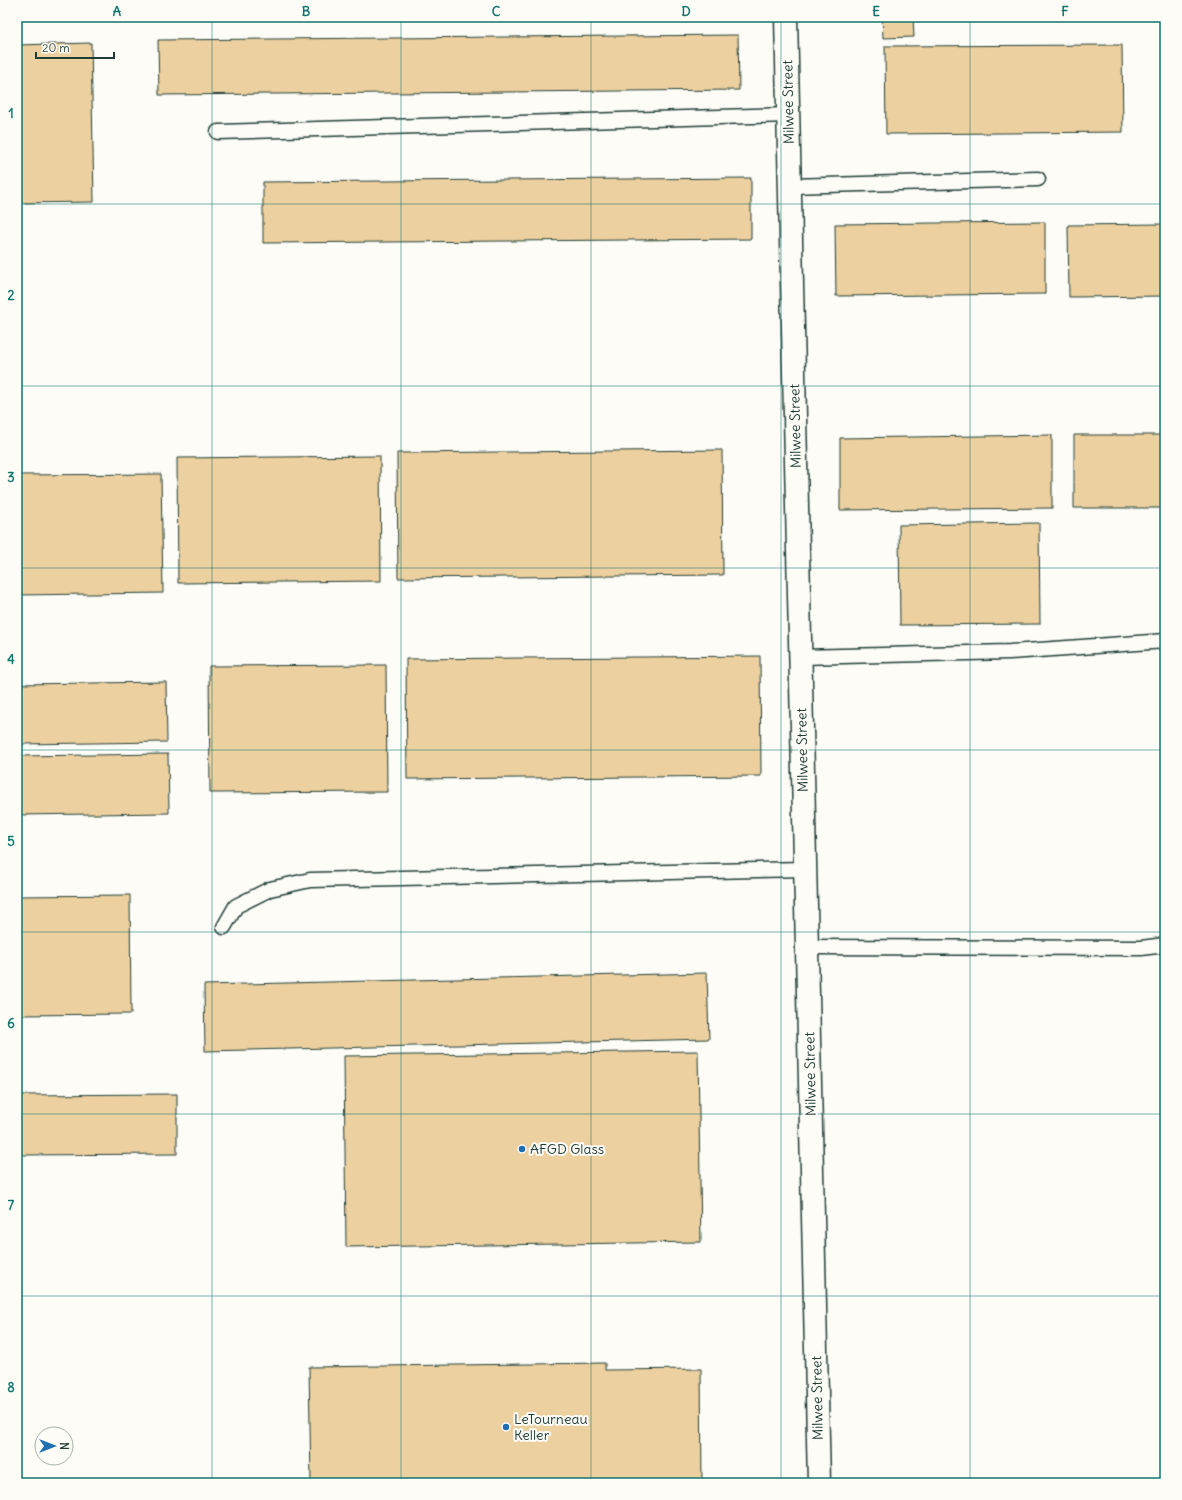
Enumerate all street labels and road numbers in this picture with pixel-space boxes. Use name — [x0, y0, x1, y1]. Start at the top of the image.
street label: Milwee Street — [778, 59, 798, 144]
street label: Milwee Street — [785, 383, 805, 468]
street label: Milwee Street — [792, 707, 812, 792]
street label: Milwee Street — [800, 1031, 820, 1116]
street label: Milwee Street — [807, 1355, 827, 1440]

